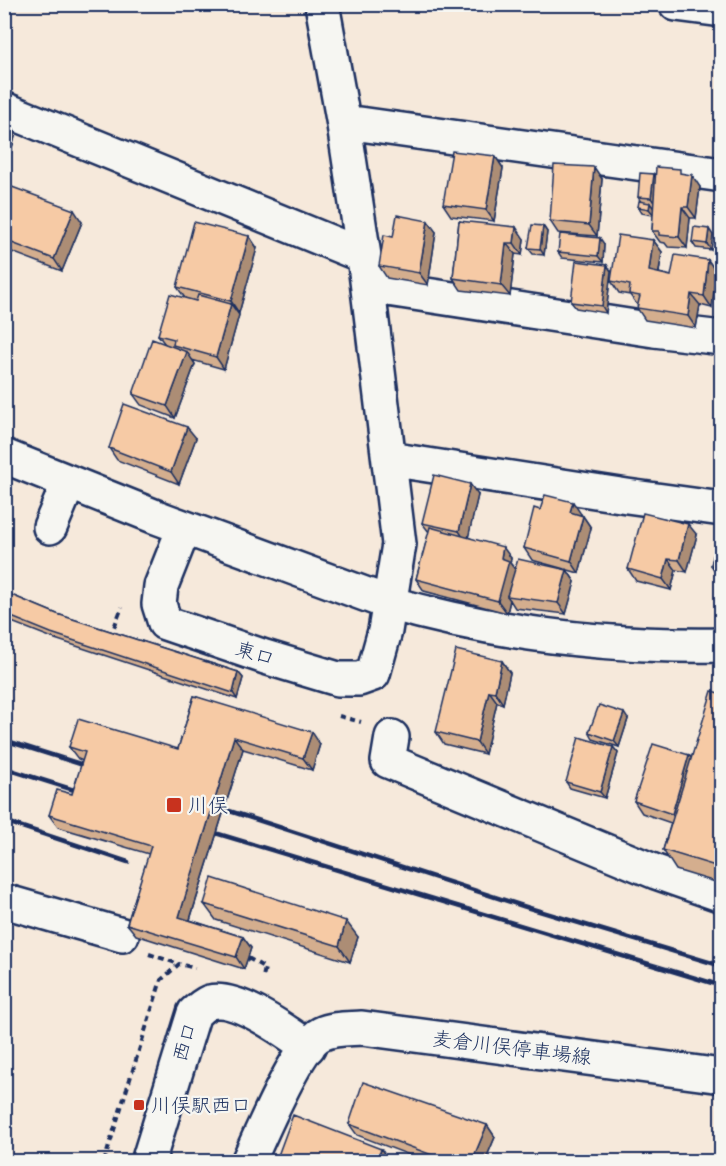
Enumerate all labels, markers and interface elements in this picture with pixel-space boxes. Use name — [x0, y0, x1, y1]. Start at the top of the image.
street label: 東口 — [232, 637, 278, 671]
place label: 川俣 — [188, 794, 228, 817]
marker: 川俣 — [165, 796, 183, 814]
street label: 西口 — [168, 1020, 202, 1064]
street label: 麦倉川俣停車場線 — [431, 1027, 593, 1069]
place label: 川俣駅西口 — [151, 1094, 251, 1117]
marker: 川俣駅西口 — [132, 1098, 146, 1112]

